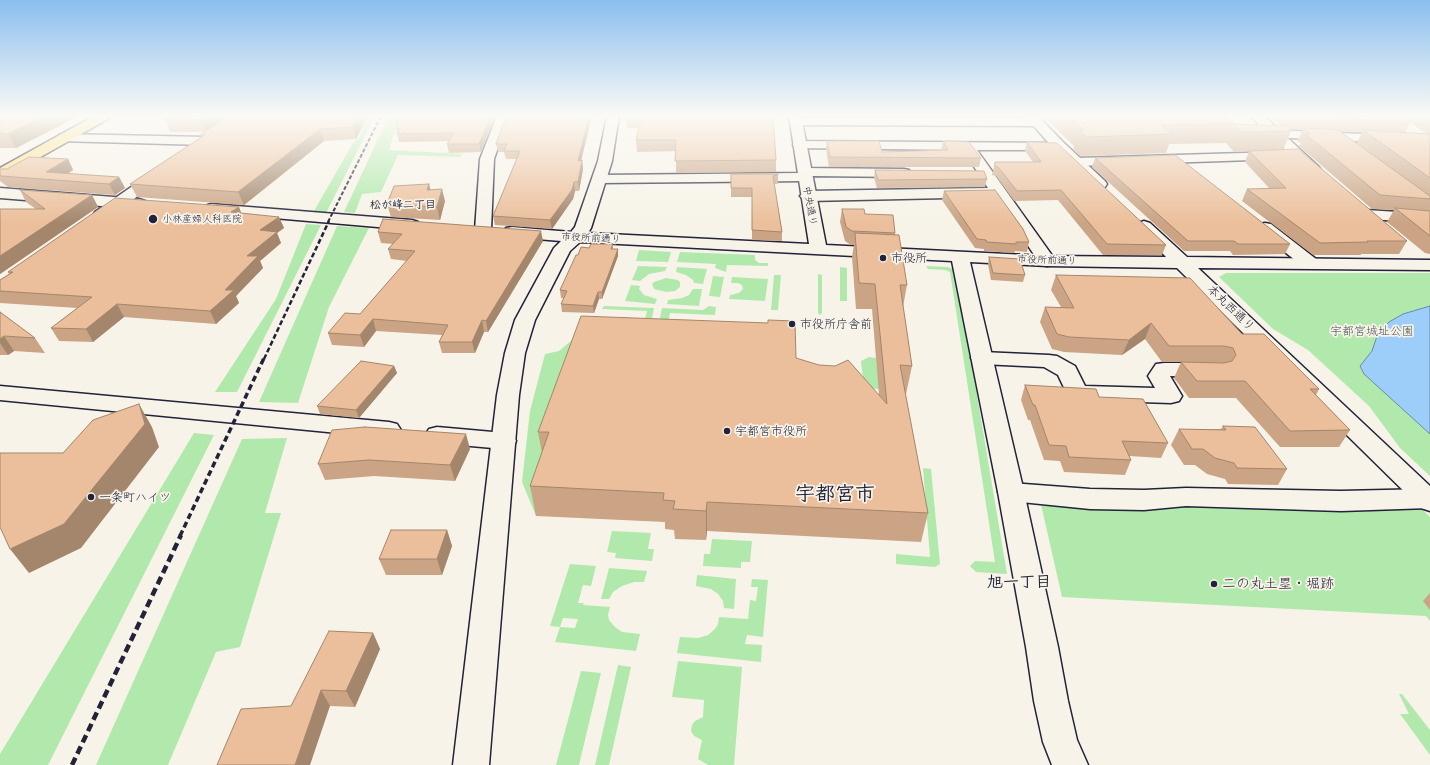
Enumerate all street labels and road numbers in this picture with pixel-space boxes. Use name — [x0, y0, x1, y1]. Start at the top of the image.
street label: 中央通り — [801, 185, 819, 227]
street label: 市役所前通り — [561, 230, 621, 246]
street label: 市役所前通り — [1017, 253, 1077, 267]
street label: 本丸西通り — [1204, 282, 1258, 334]

